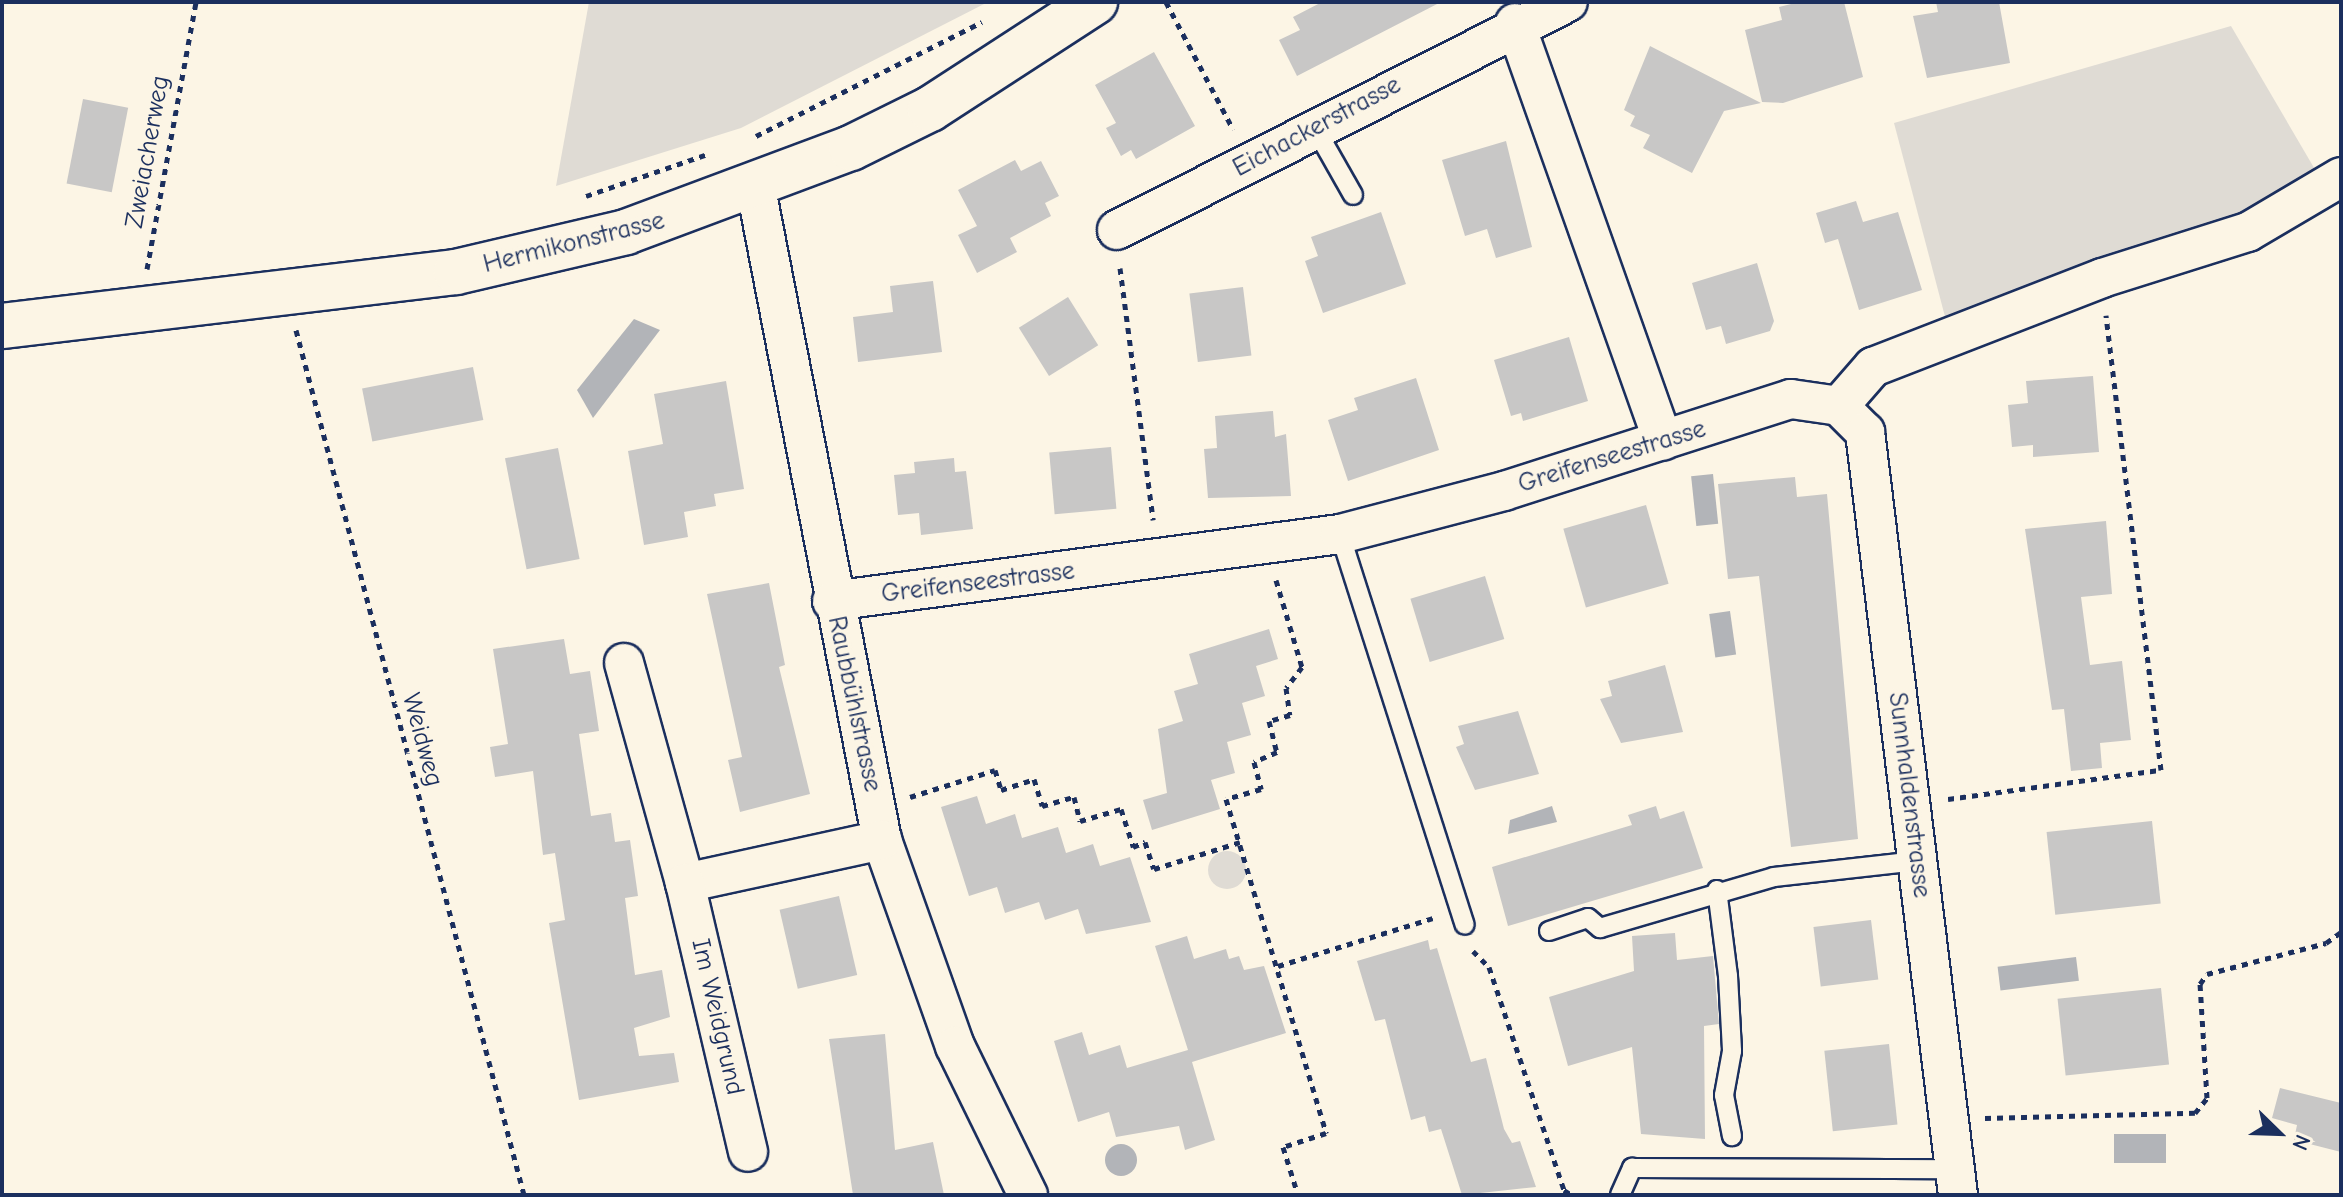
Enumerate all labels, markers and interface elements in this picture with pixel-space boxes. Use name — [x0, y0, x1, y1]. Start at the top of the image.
street label: Eichackerstrasse — [1228, 70, 1406, 184]
street label: Zweiacherweg — [119, 73, 177, 231]
street label: Hermikonstrasse — [480, 205, 668, 281]
street label: Greifenseestrasse — [1514, 414, 1710, 500]
street label: Greifenseestrasse — [880, 556, 1076, 610]
street label: Raubbühlstrasse — [820, 613, 888, 795]
street label: Weidweg — [395, 690, 449, 790]
street label: Sunnhaldenstrasse — [1881, 691, 1937, 899]
street label: Im Weidgrund — [684, 936, 750, 1098]
north arrow — [2239, 1093, 2319, 1173]
text: N — [2286, 1131, 2316, 1154]

